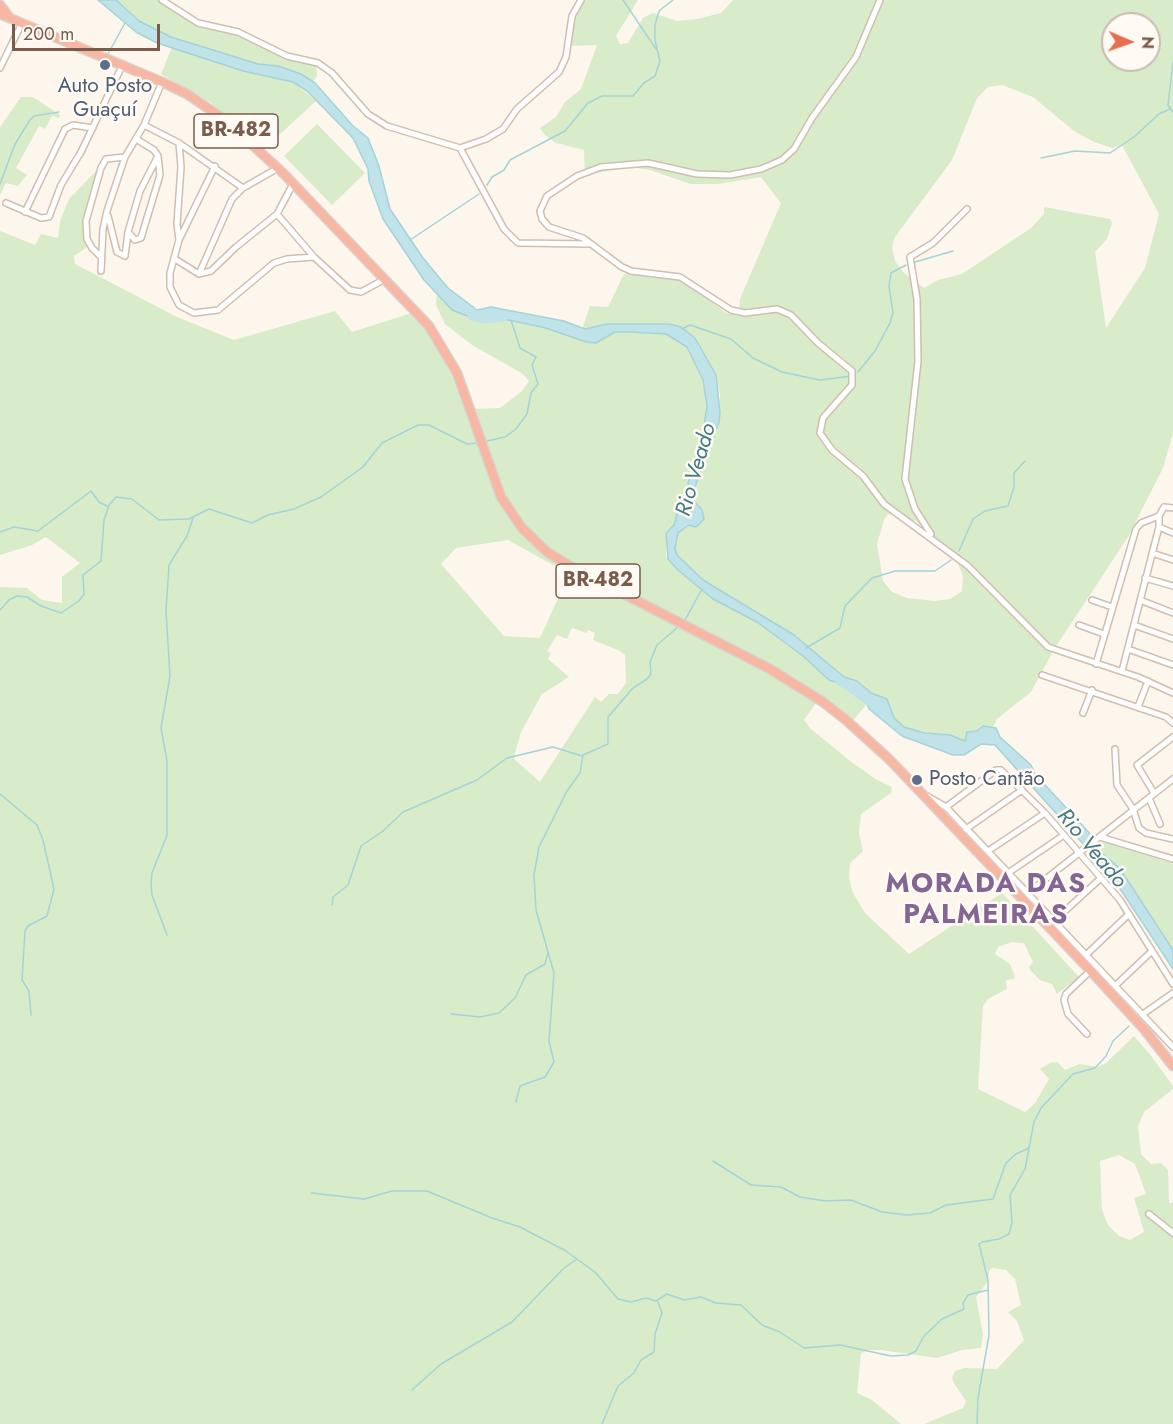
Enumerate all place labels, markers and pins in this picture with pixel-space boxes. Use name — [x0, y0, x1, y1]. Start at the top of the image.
marker: Auto Posto Guaçuí — [98, 58, 112, 72]
place label: Auto Posto Guaçuí — [58, 74, 152, 124]
place label: Posto Cantão — [929, 767, 1045, 793]
marker: Posto Cantão — [910, 773, 924, 787]

